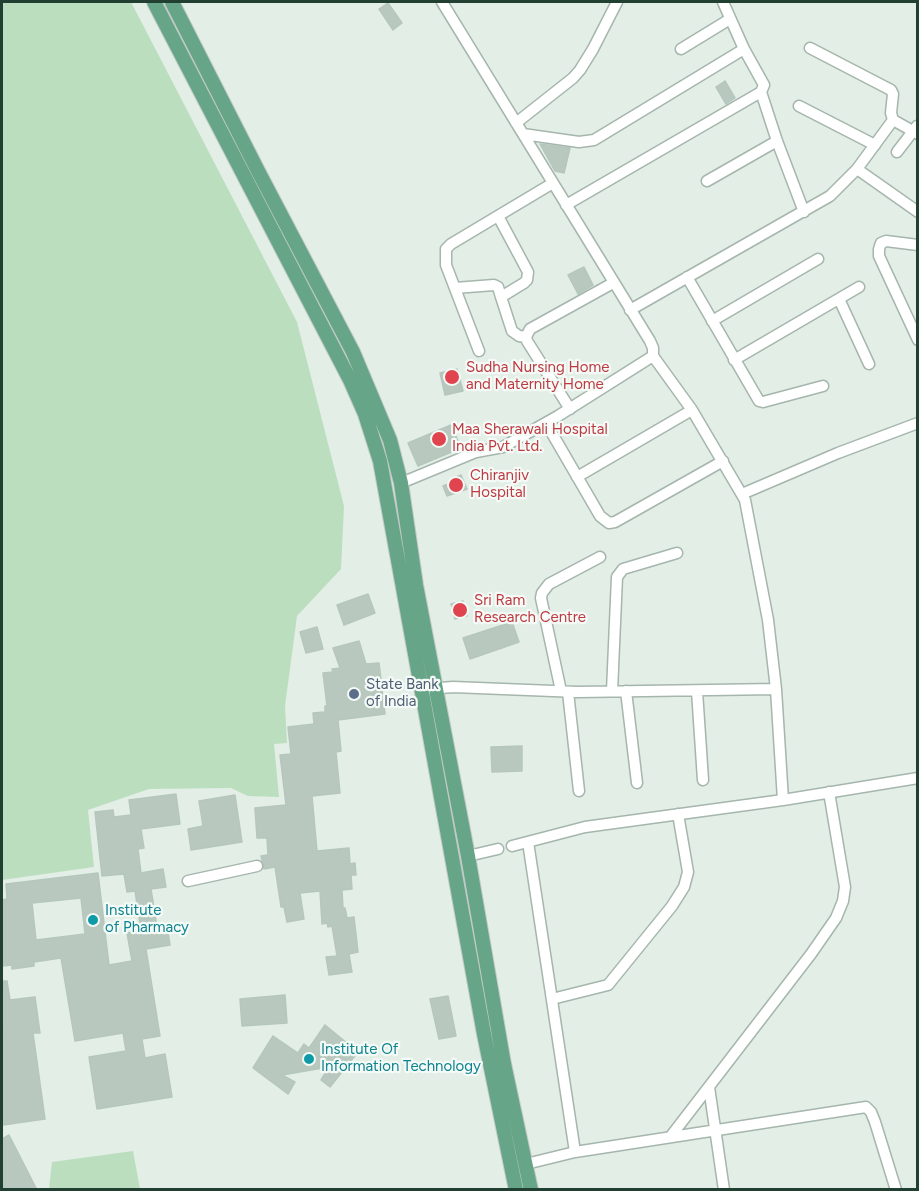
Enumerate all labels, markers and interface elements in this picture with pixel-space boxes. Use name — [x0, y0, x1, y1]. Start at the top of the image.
place label: Sudha Nursing Home and Maternity Home — [466, 359, 609, 394]
marker: Sudha Nursing Home and Maternity Home — [443, 368, 461, 386]
place label: Maa Sherawali Hospital India Pvt. Ltd. — [452, 421, 608, 456]
marker: Maa Sherawali Hospital India Pvt. Ltd. — [430, 430, 448, 448]
place label: Chiranjiv Hospital — [470, 467, 529, 502]
marker: Chiranjiv Hospital — [447, 476, 465, 494]
place label: Sri Ram Research Centre — [474, 592, 586, 627]
marker: Sri Ram Research Centre — [451, 601, 469, 619]
place label: State Bank of India — [366, 676, 438, 711]
marker: State Bank of India — [347, 687, 361, 701]
place label: Institute of Pharmacy — [105, 902, 189, 937]
marker: Institute of Pharmacy — [86, 913, 100, 927]
place label: Institute Of Information Technology — [321, 1041, 481, 1076]
marker: Institute Of Information Technology — [302, 1052, 316, 1066]

